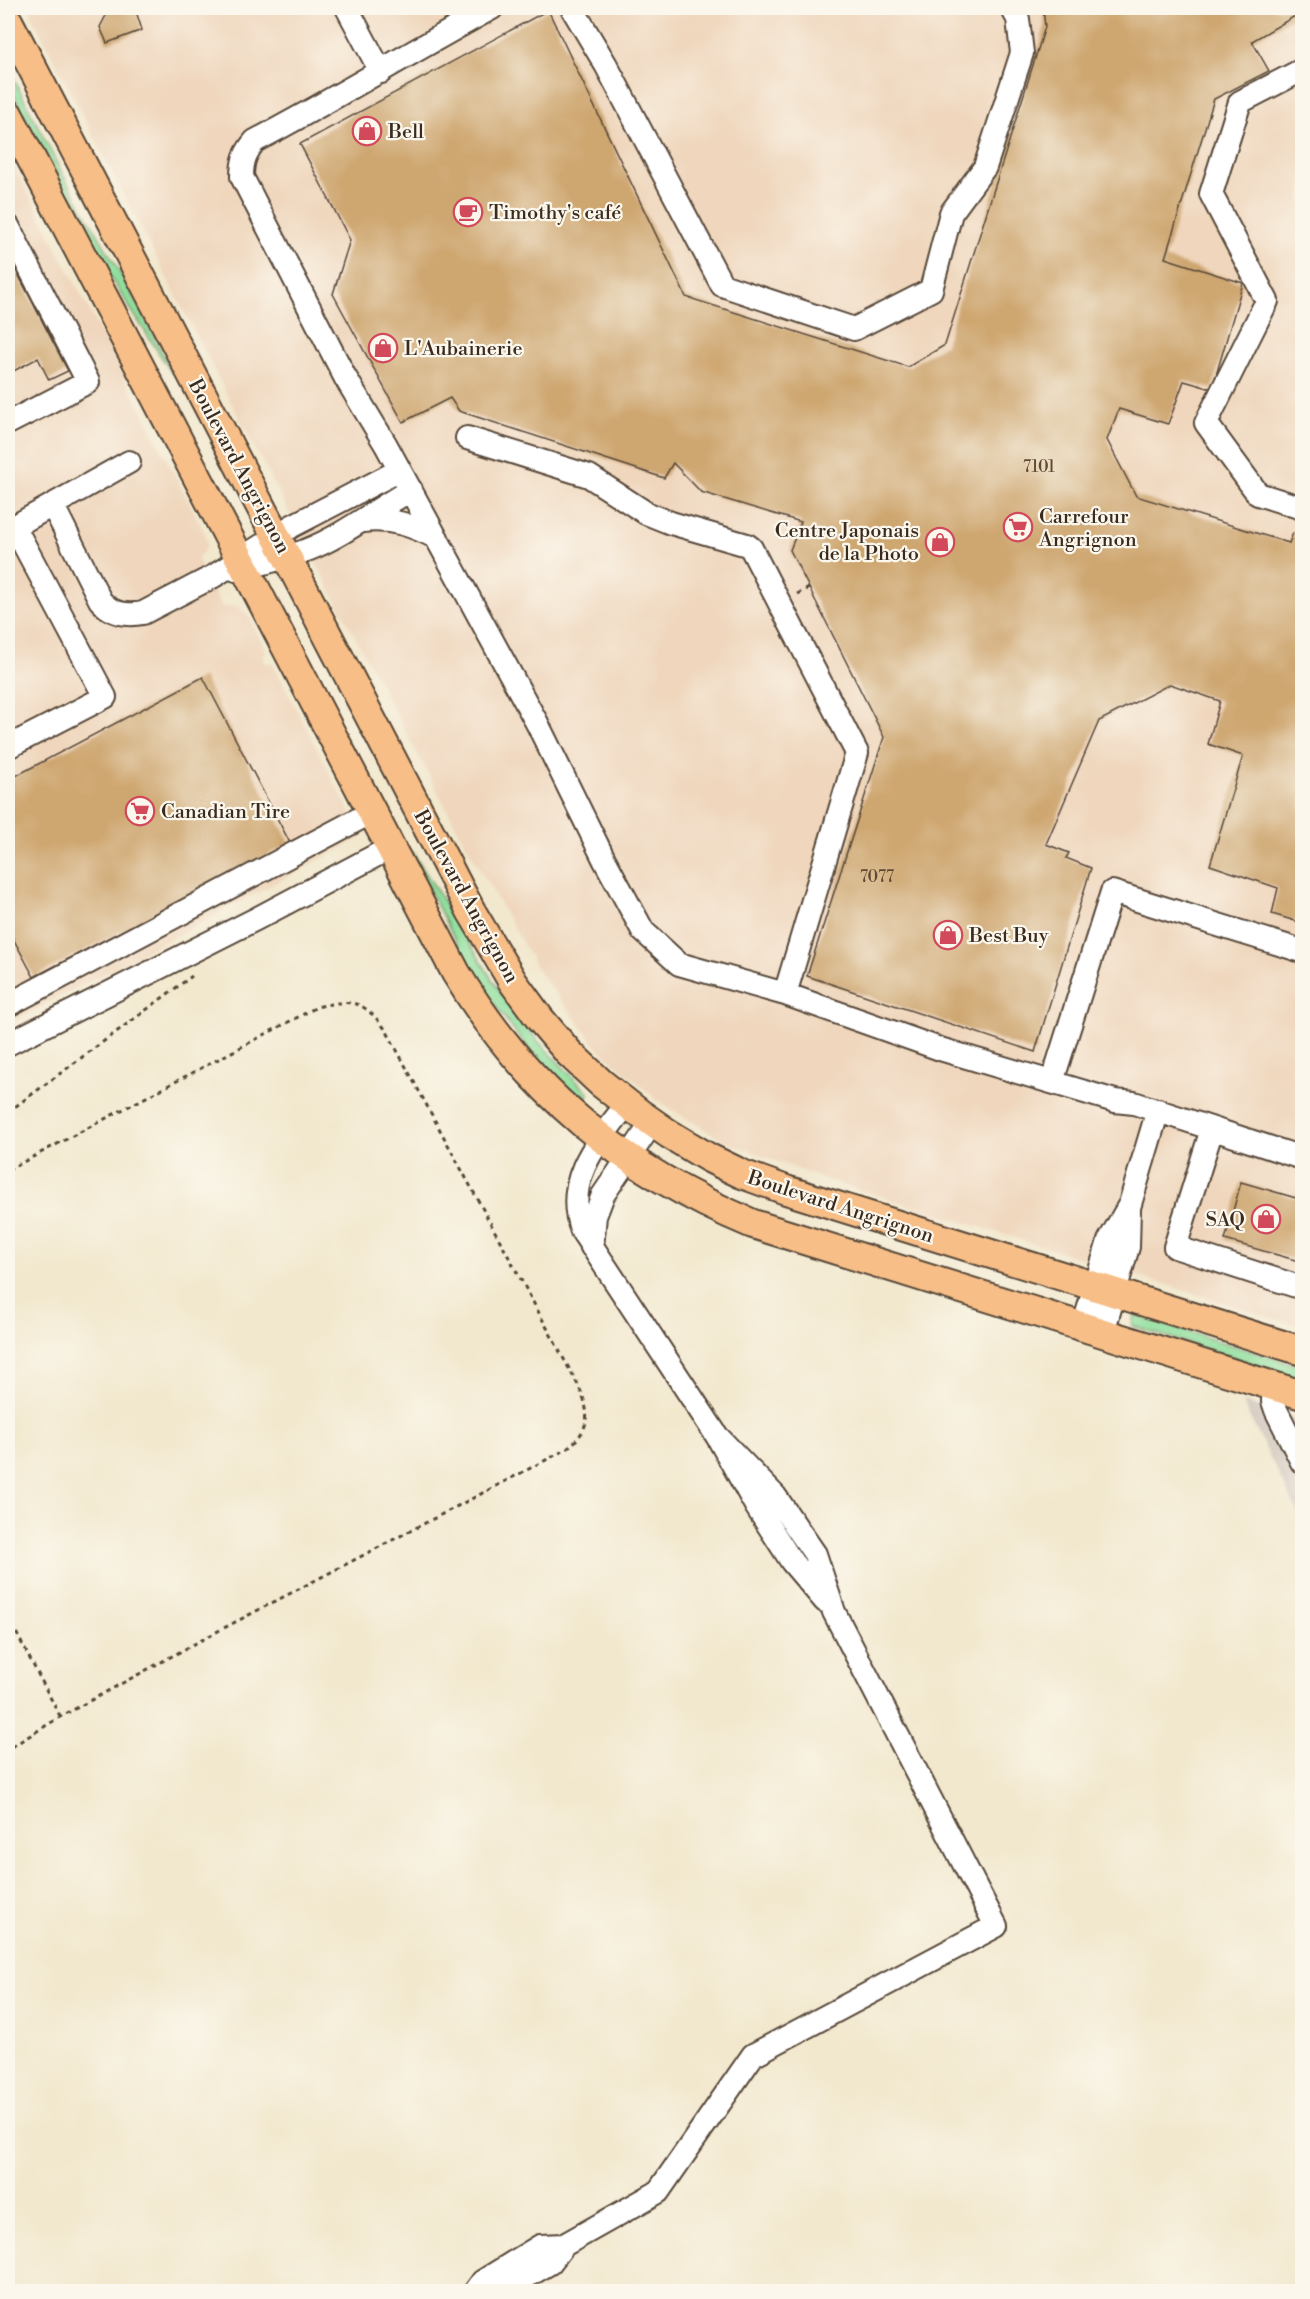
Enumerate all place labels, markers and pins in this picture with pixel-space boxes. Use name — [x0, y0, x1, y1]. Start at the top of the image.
shop icon: Bell — [351, 115, 383, 147]
place label: Bell — [387, 120, 424, 145]
cafe icon: Timothy's café — [452, 196, 484, 228]
place label: Timothy's café — [489, 201, 621, 226]
shop icon: L'Aubainerie — [367, 332, 399, 364]
place label: L'Aubainerie — [404, 337, 523, 362]
place label: Carrefour Angrignon — [1038, 505, 1137, 553]
supermarket icon: Carrefour Angrignon — [1002, 511, 1034, 543]
place label: Centre Japonais de la Photo — [775, 519, 919, 567]
shop icon: Centre Japonais de la Photo — [924, 526, 956, 558]
supermarket icon: Canadian Tire — [124, 795, 156, 827]
place label: Canadian Tire — [161, 800, 290, 825]
shop icon: Best Buy — [932, 919, 964, 951]
place label: Best Buy — [968, 924, 1049, 949]
shop icon: SAQ — [1250, 1203, 1282, 1235]
place label: SAQ — [1206, 1208, 1245, 1233]

